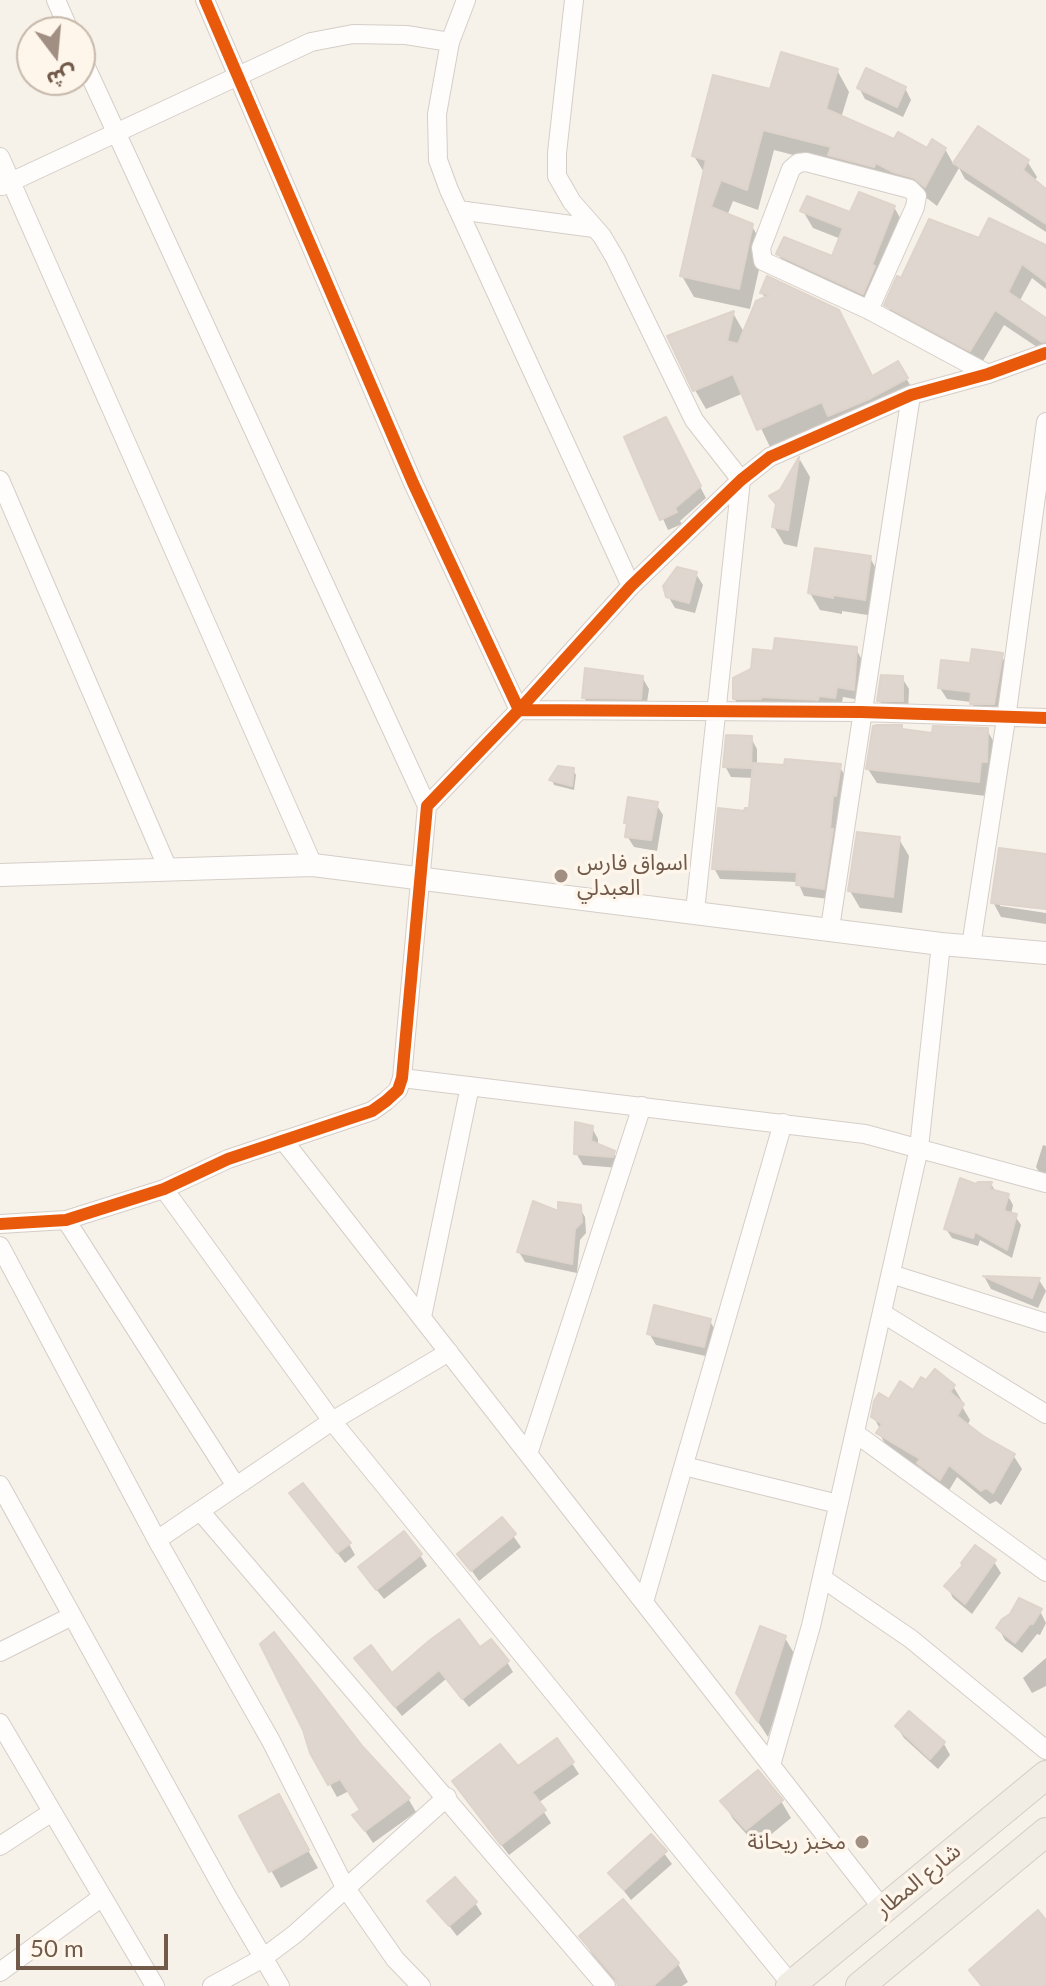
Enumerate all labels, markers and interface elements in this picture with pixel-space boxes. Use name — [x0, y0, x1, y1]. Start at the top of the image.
north arrow — [16, 16, 96, 96]
text: ش — [44, 60, 80, 95]
place label: اسواق فارس العبدلي — [577, 850, 688, 902]
marker: اسواق فارس العبدلي — [552, 867, 570, 885]
place label: مخبز ريحانة — [748, 1829, 846, 1855]
marker: مخبز ريحانة — [853, 1833, 871, 1851]
street label: شارع المطار — [870, 1838, 966, 1922]
scale bar — [20, 1918, 172, 1968]
text: 50 m — [30, 1933, 84, 1962]

